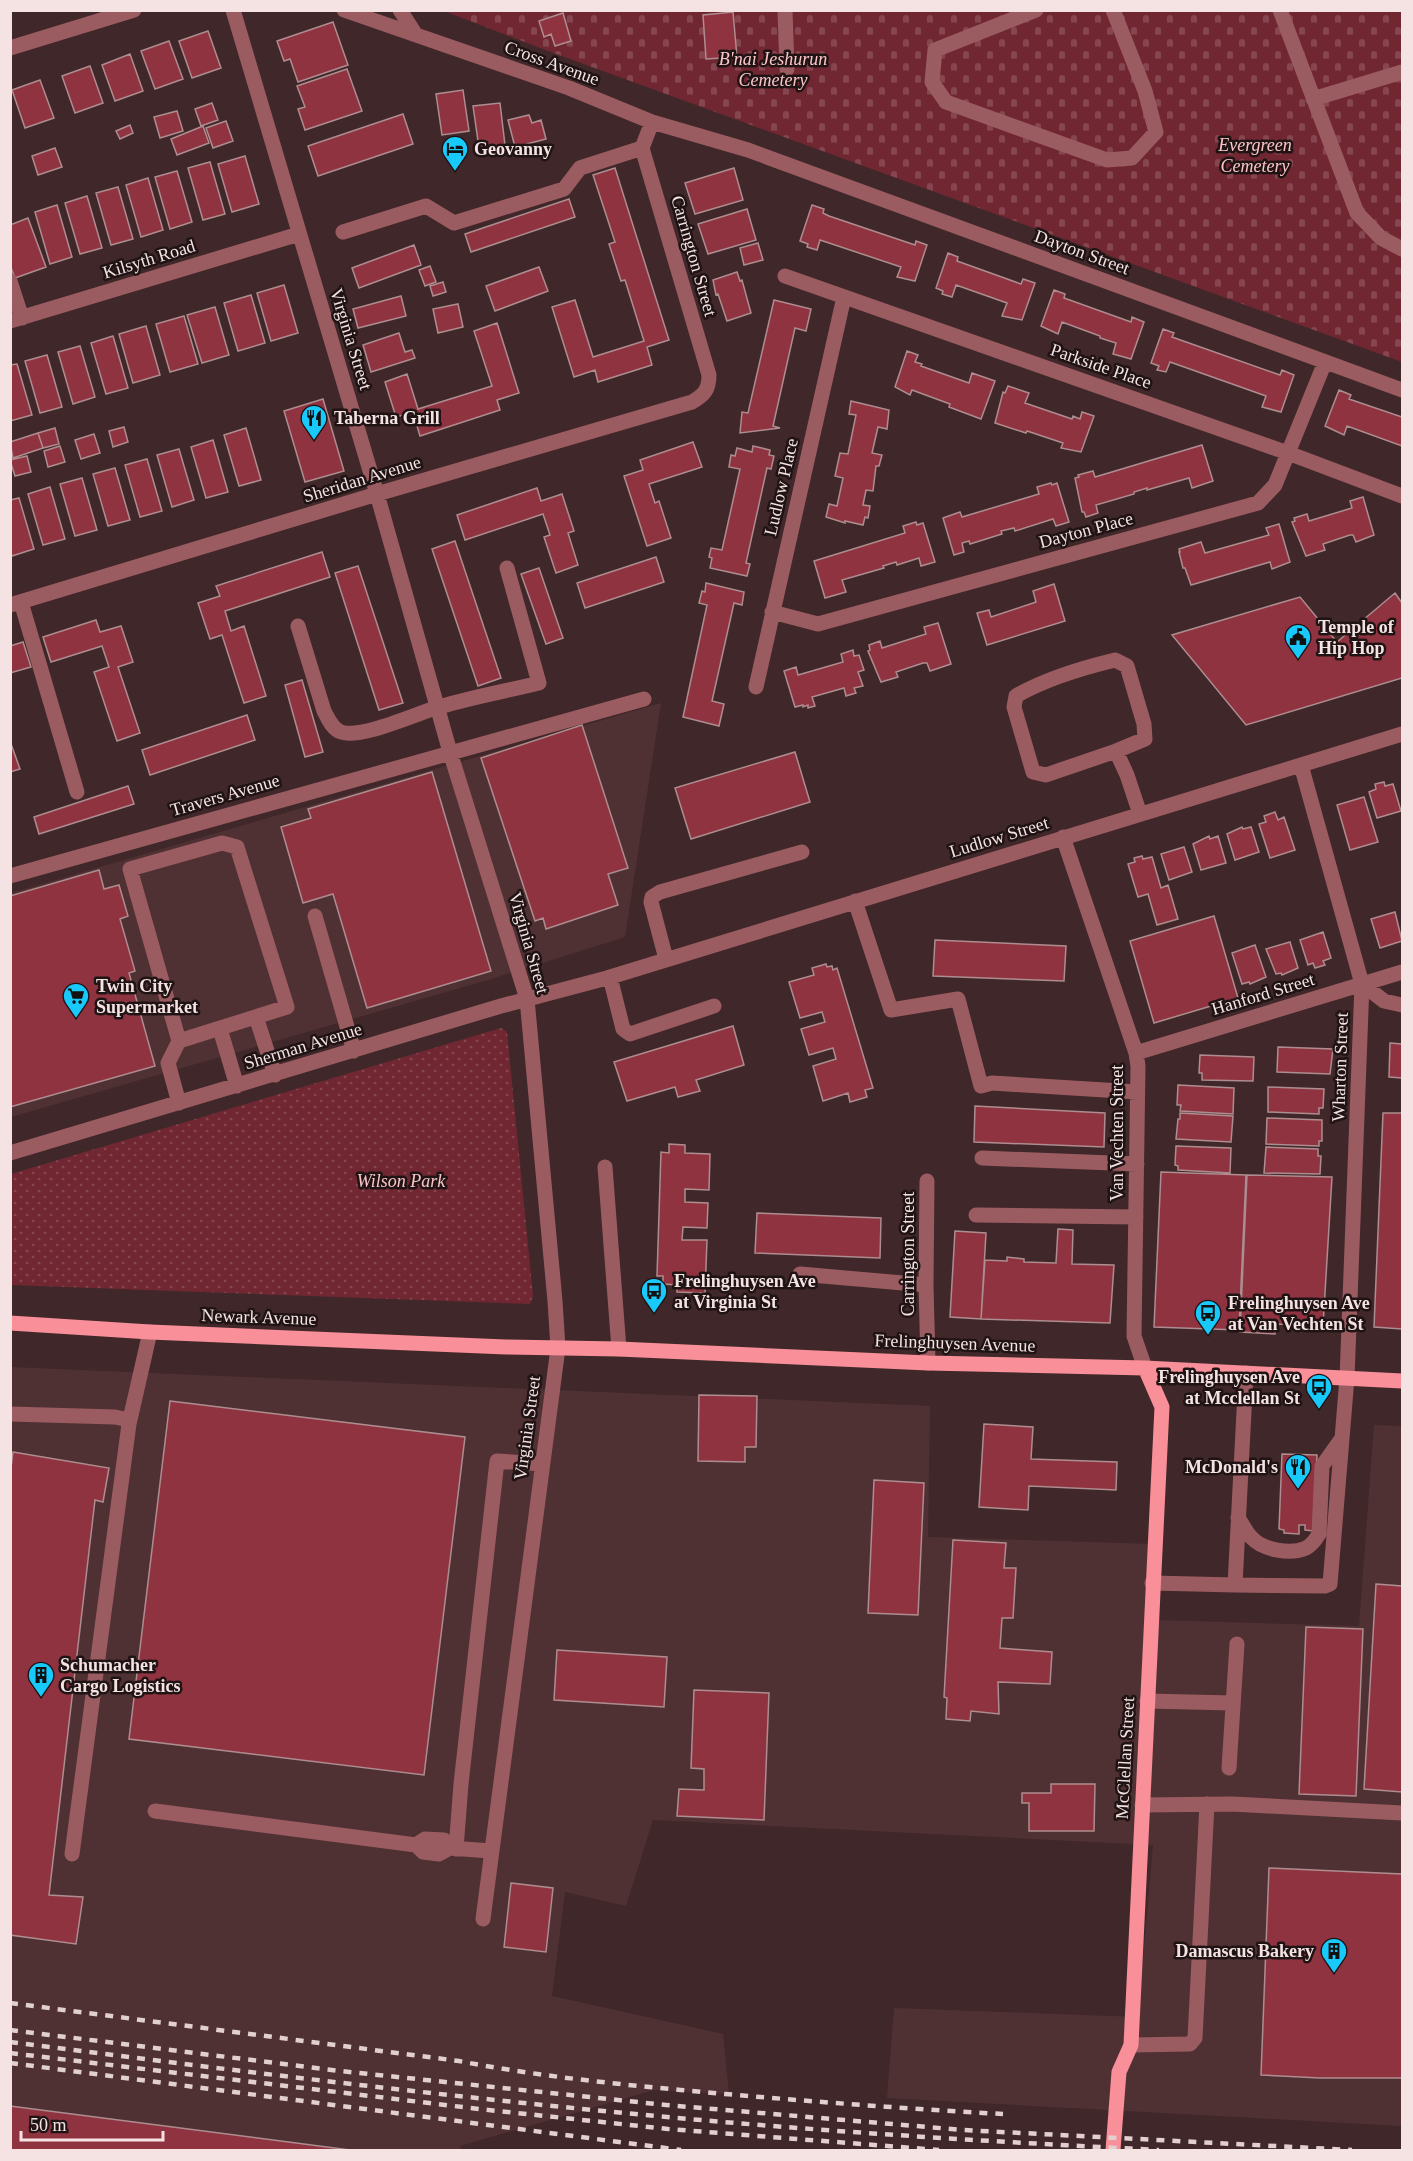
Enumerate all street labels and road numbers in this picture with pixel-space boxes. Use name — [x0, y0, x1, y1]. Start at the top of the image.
street label: Cross Avenue — [502, 37, 602, 89]
street label: Carrington Street — [667, 193, 721, 319]
street label: Dayton Street — [1032, 226, 1132, 278]
street label: Kilsyth Road — [100, 235, 198, 283]
street label: Virginia Street — [326, 286, 376, 392]
street label: Parkside Place — [1048, 339, 1154, 393]
street label: Ludlow Place — [760, 436, 802, 538]
street label: Sheridan Avenue — [301, 452, 423, 506]
street label: Dayton Place — [1037, 508, 1135, 552]
street label: Travers Avenue — [168, 770, 282, 820]
street label: Ludlow Street — [947, 812, 1051, 862]
street label: Virginia Street — [505, 890, 553, 996]
street label: Hanford Street — [1209, 969, 1317, 1019]
street label: Wharton Street — [1328, 1012, 1352, 1122]
street label: Sherman Avenue — [242, 1019, 364, 1073]
street label: Van Vechten Street — [1107, 1065, 1127, 1201]
street label: Carrington Street — [898, 1192, 918, 1316]
street label: Newark Avenue — [201, 1305, 317, 1329]
street label: Frelinghuysen Avenue — [874, 1330, 1036, 1356]
street label: Virginia Street — [510, 1375, 544, 1481]
street label: McClellan Street — [1112, 1696, 1138, 1820]

